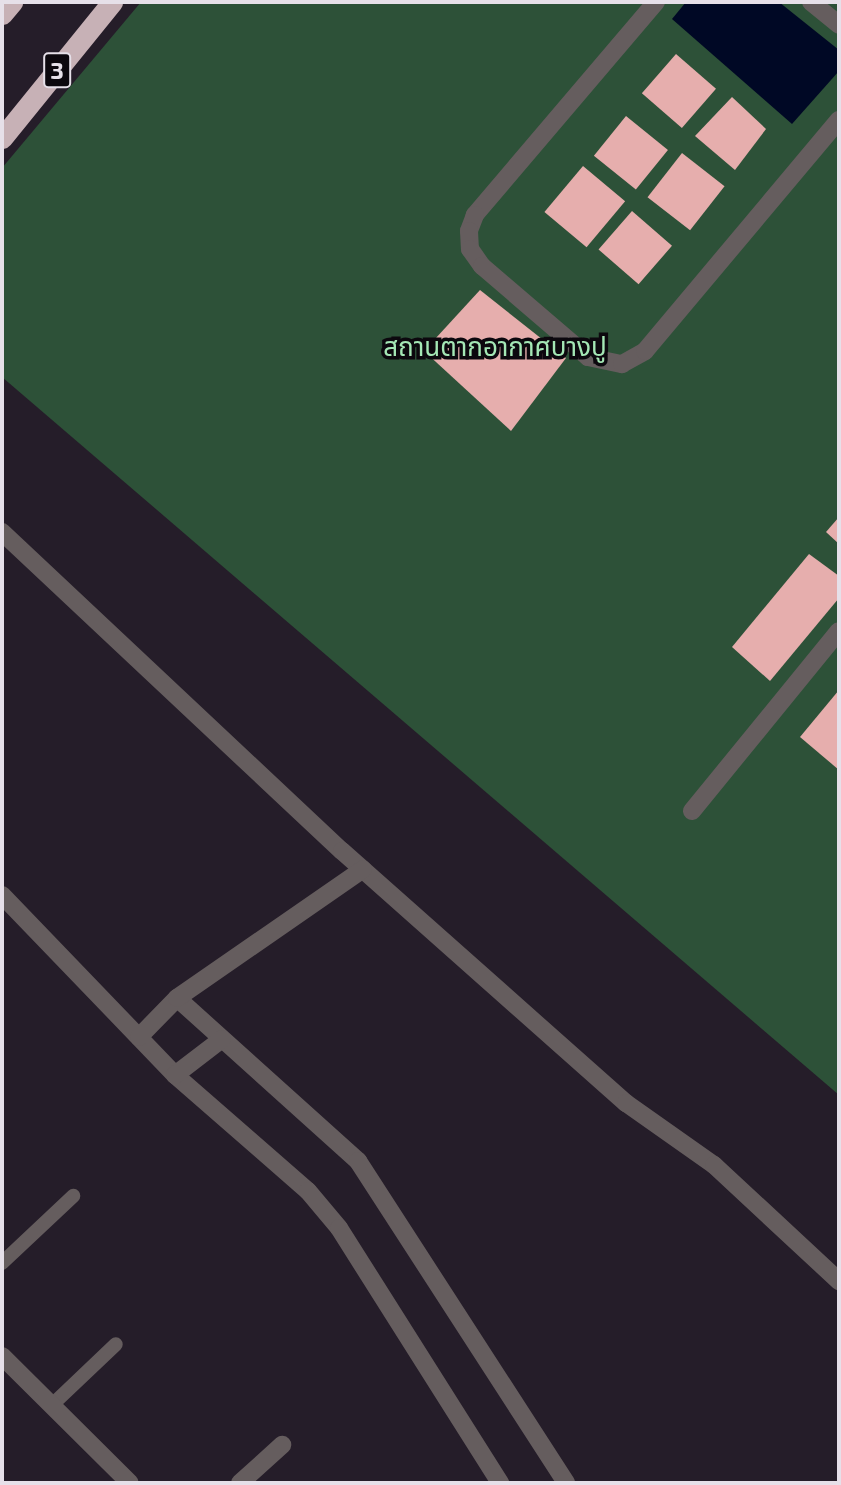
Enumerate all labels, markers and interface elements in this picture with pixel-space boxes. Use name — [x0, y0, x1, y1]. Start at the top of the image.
road number: 3 — [43, 50, 71, 90]
park label: สถานตากอากาศบางปู — [383, 330, 607, 362]

